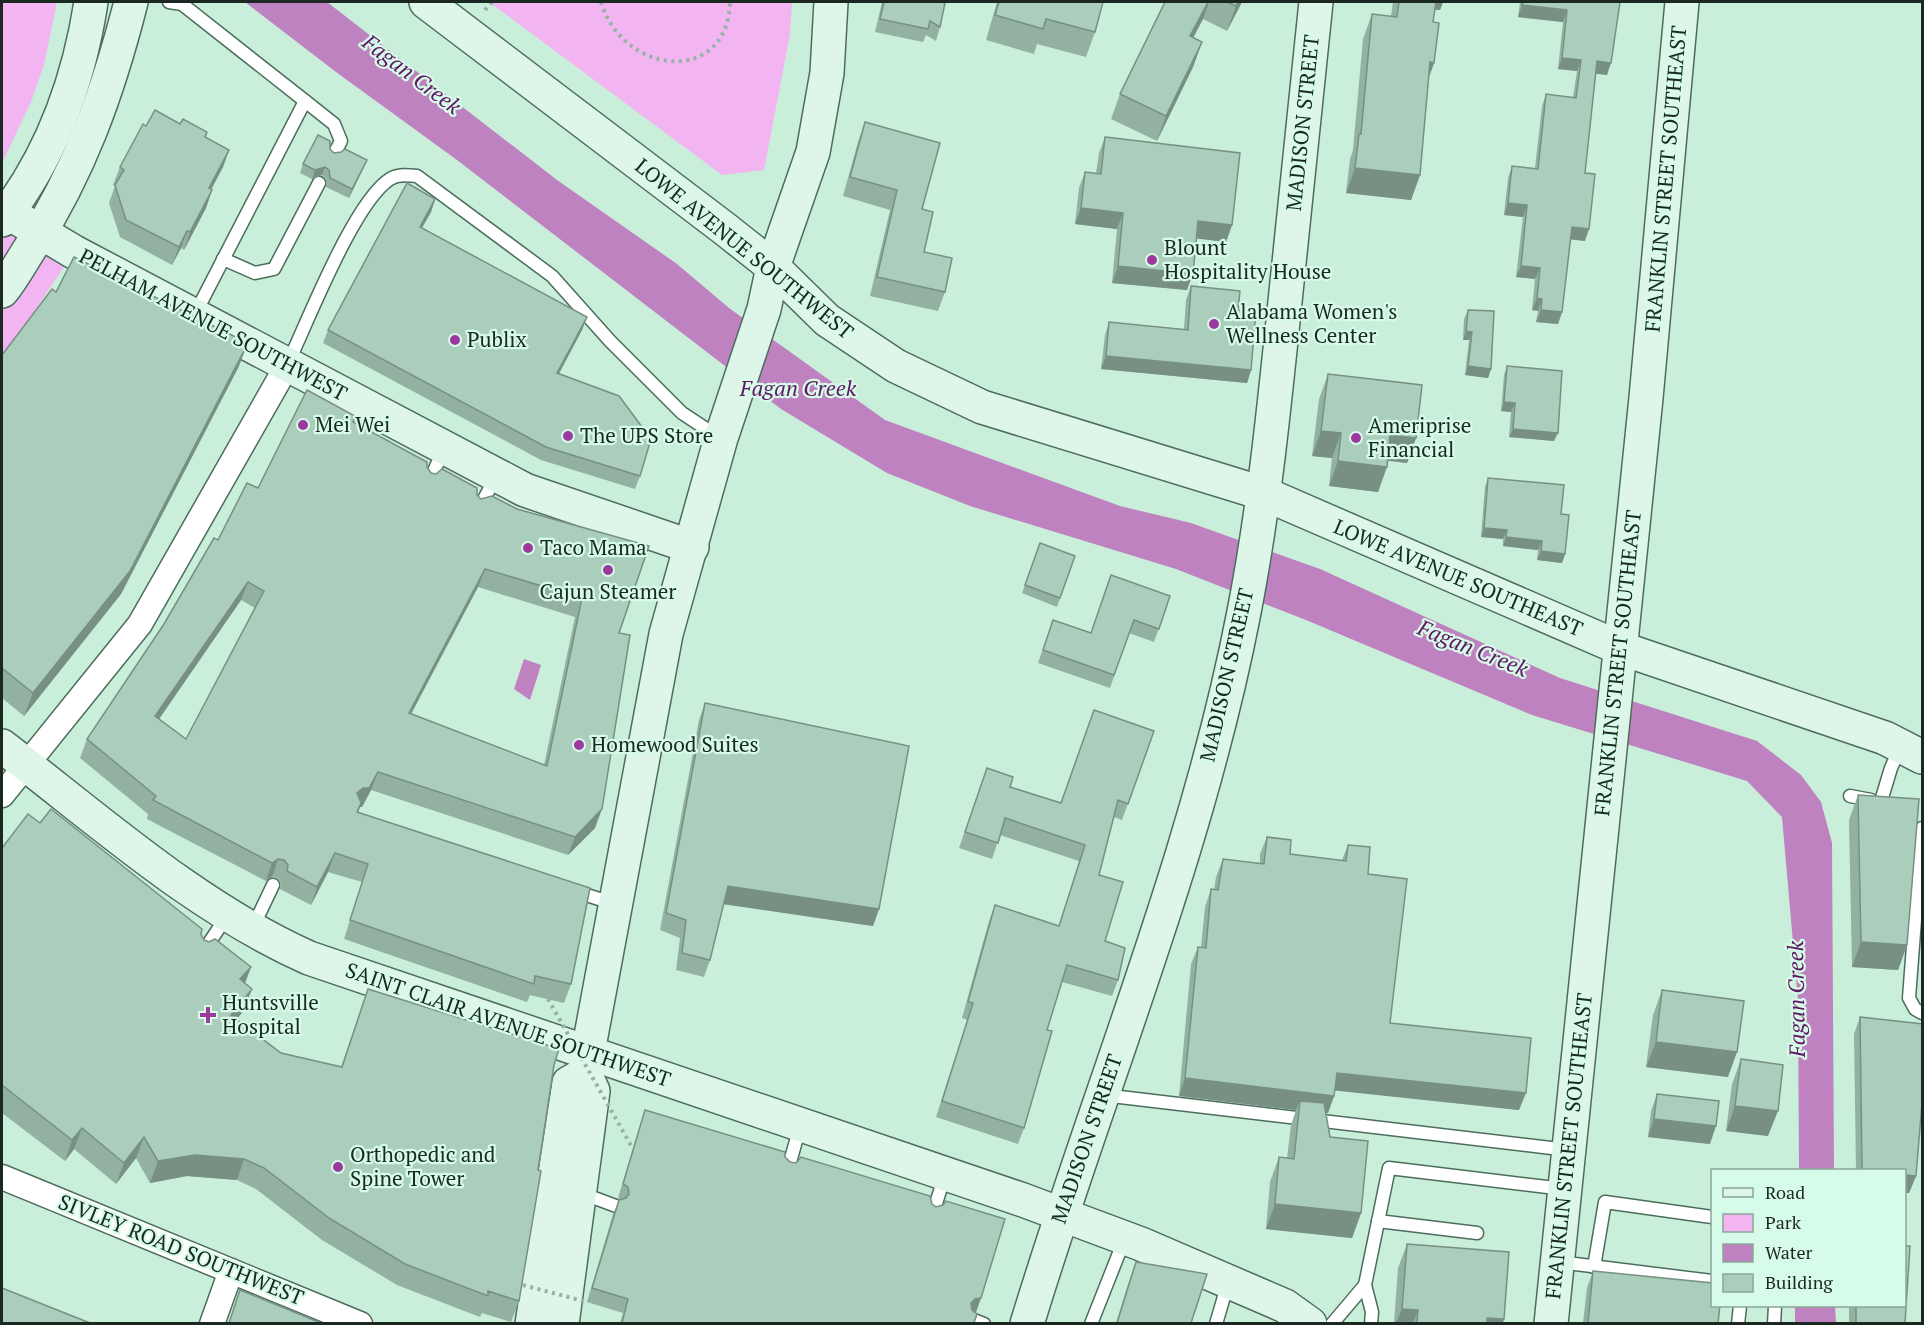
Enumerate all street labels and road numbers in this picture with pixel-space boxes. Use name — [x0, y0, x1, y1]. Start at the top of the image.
street label: FRANKLIN STREET SOUTHEAST — [1638, 24, 1692, 333]
street label: MADISON STREET — [1279, 33, 1325, 212]
street label: LOWE AVENUE SOUTHWEST — [630, 151, 860, 345]
street label: PELHAM AVENUE SOUTHWEST — [75, 241, 352, 407]
street label: FRANKLIN STREET SOUTHEAST — [1587, 508, 1647, 817]
street label: LOWE AVENUE SOUTHEAST — [1330, 512, 1587, 642]
street label: MADISON STREET — [1192, 585, 1260, 764]
street label: SAINT CLAIR AVENUE SOUTHWEST — [342, 955, 675, 1093]
street label: FRANKLIN STREET SOUTHEAST — [1538, 991, 1598, 1300]
street label: MADISON STREET — [1044, 1050, 1128, 1227]
street label: SIVLEY ROAD SOUTHWEST — [55, 1187, 308, 1311]

